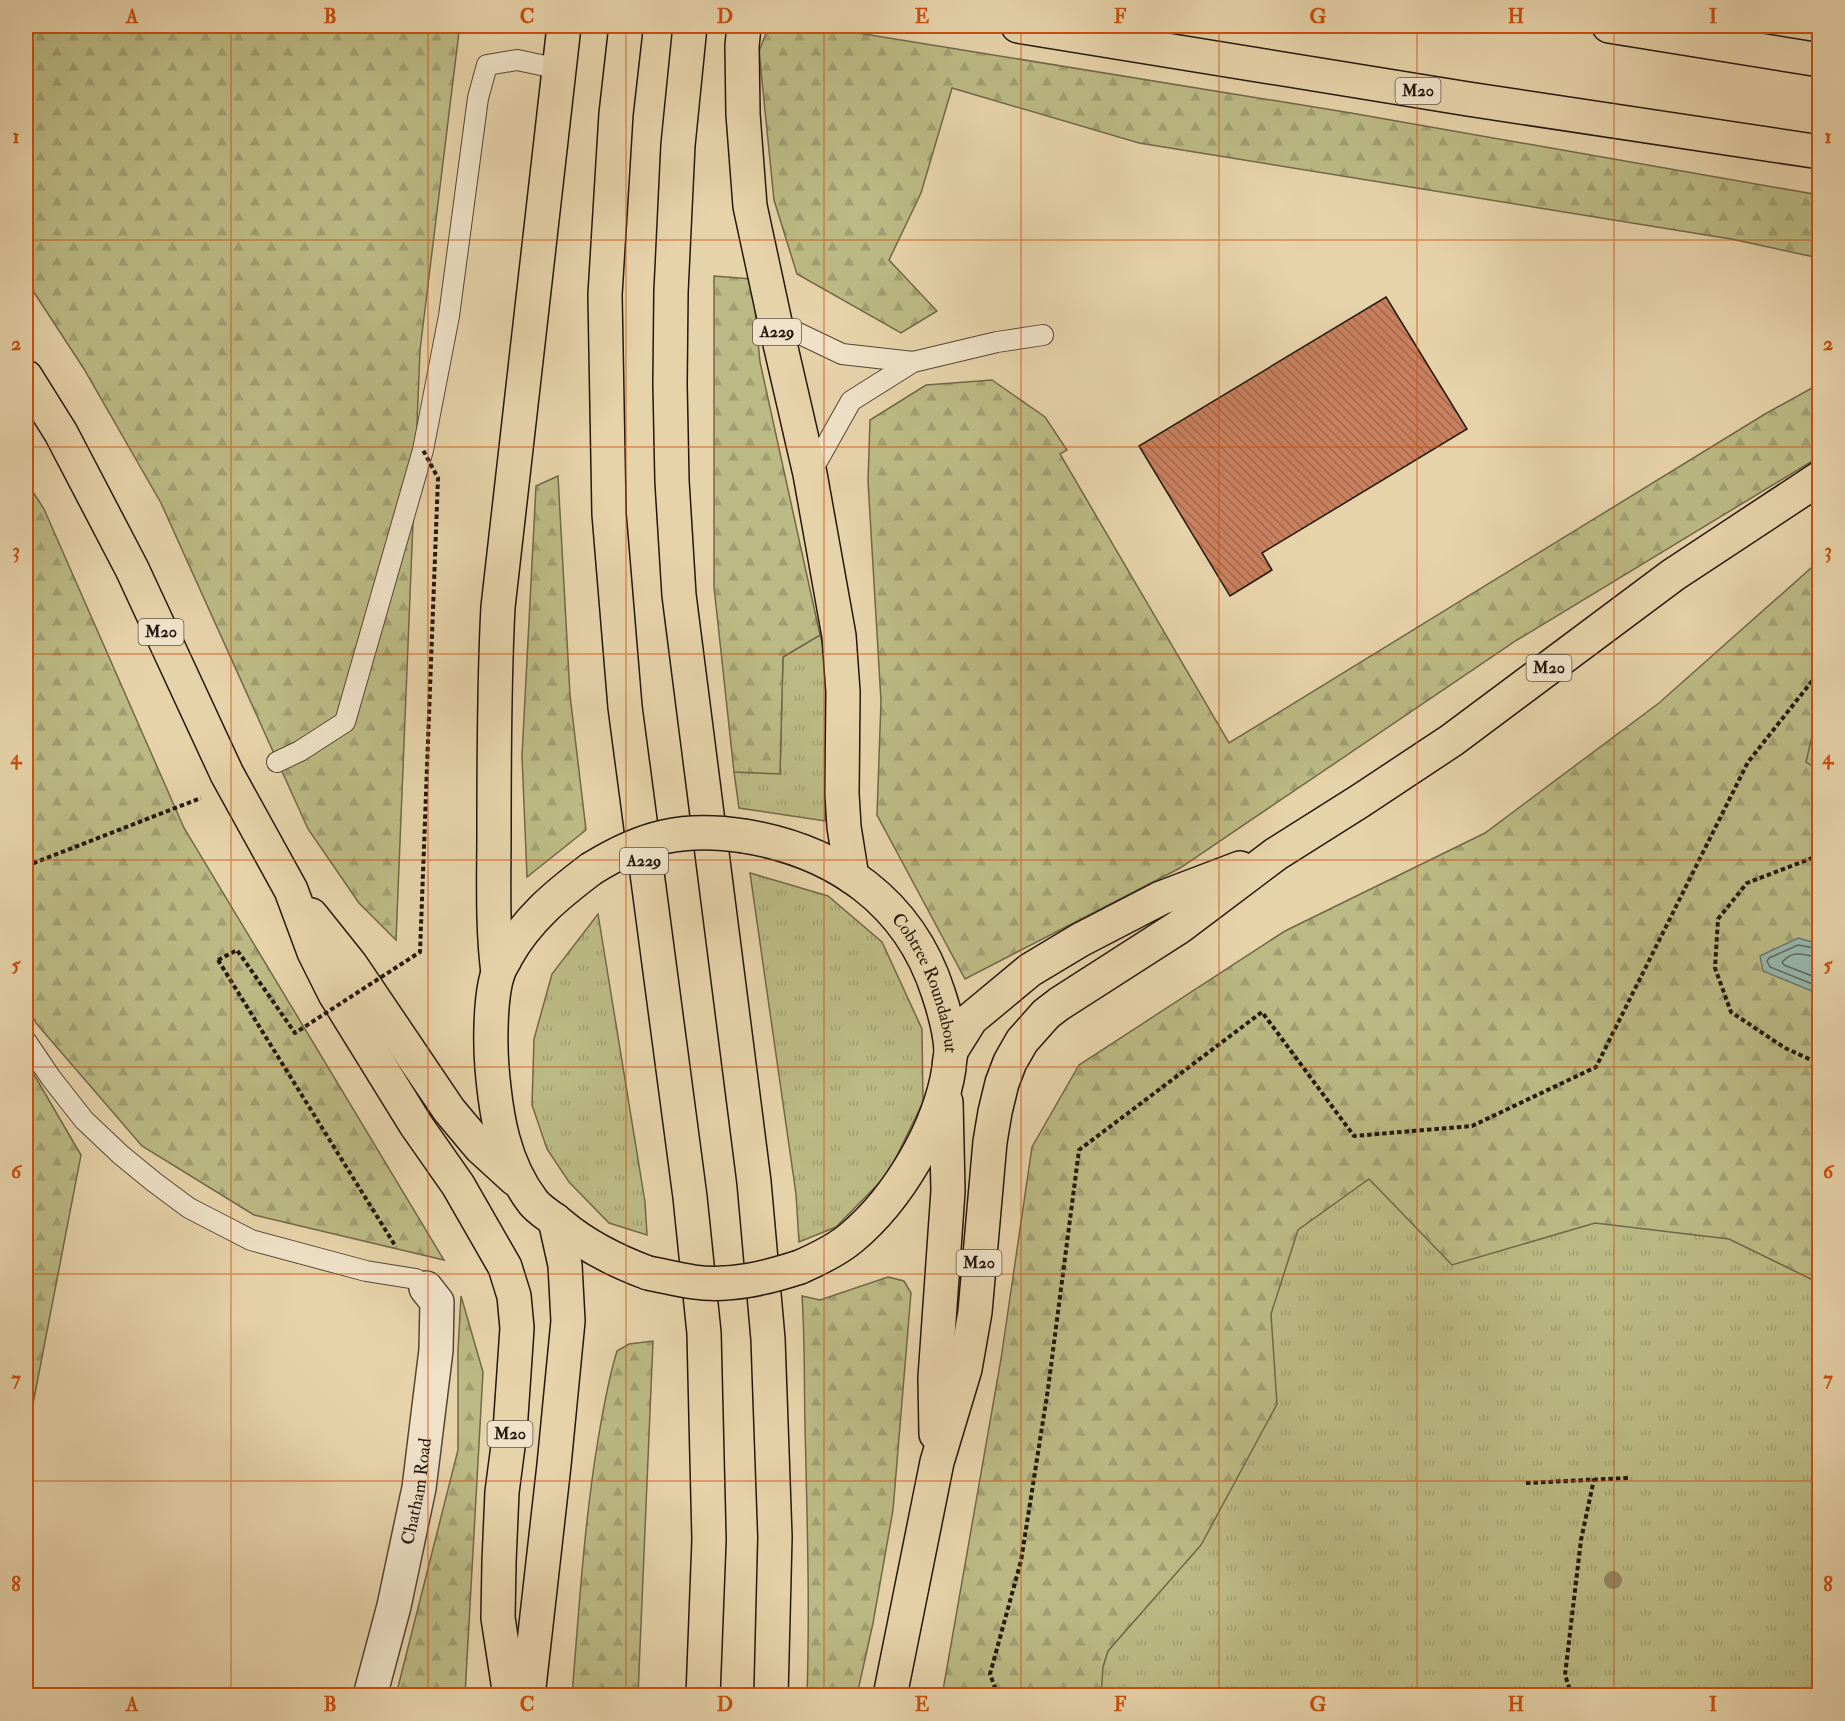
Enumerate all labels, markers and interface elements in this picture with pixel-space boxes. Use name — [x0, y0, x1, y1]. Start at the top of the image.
text: A — [125, 4, 139, 29]
text: B — [323, 4, 337, 29]
text: C — [520, 4, 534, 29]
text: D — [717, 4, 733, 29]
text: E — [915, 4, 930, 29]
text: F — [1114, 4, 1127, 29]
text: G — [1310, 4, 1327, 29]
text: H — [1508, 4, 1524, 29]
text: I — [1709, 4, 1717, 29]
road number: M20 — [1396, 78, 1440, 104]
text: 1 — [12, 124, 20, 149]
text: 1 — [1824, 124, 1832, 149]
road number: A229 — [753, 319, 801, 345]
text: 2 — [11, 331, 21, 356]
text: 2 — [1823, 331, 1833, 356]
text: 3 — [12, 538, 20, 563]
text: 3 — [1824, 538, 1832, 563]
road number: M20 — [138, 619, 184, 645]
road number: M20 — [1526, 655, 1572, 681]
text: 4 — [10, 745, 23, 770]
text: 4 — [1822, 745, 1835, 770]
road number: A229 — [620, 848, 668, 874]
street label: Cobtree Roundabout — [887, 908, 963, 1053]
text: 5 — [12, 952, 22, 977]
text: 5 — [1824, 952, 1834, 977]
text: 6 — [11, 1159, 23, 1184]
text: 6 — [1823, 1159, 1835, 1184]
road number: M20 — [956, 1250, 1002, 1276]
text: 7 — [11, 1366, 21, 1391]
text: 7 — [1823, 1366, 1833, 1391]
road number: M20 — [488, 1421, 532, 1447]
street label: Chatham Road — [396, 1437, 437, 1547]
text: 8 — [11, 1572, 21, 1597]
text: 8 — [1823, 1572, 1833, 1597]
text: A — [125, 1692, 139, 1717]
text: B — [323, 1692, 337, 1717]
text: C — [520, 1692, 534, 1717]
text: D — [717, 1692, 733, 1717]
text: E — [915, 1692, 930, 1717]
text: F — [1114, 1692, 1127, 1717]
text: G — [1310, 1692, 1327, 1717]
text: H — [1508, 1692, 1524, 1717]
text: I — [1709, 1692, 1717, 1717]

